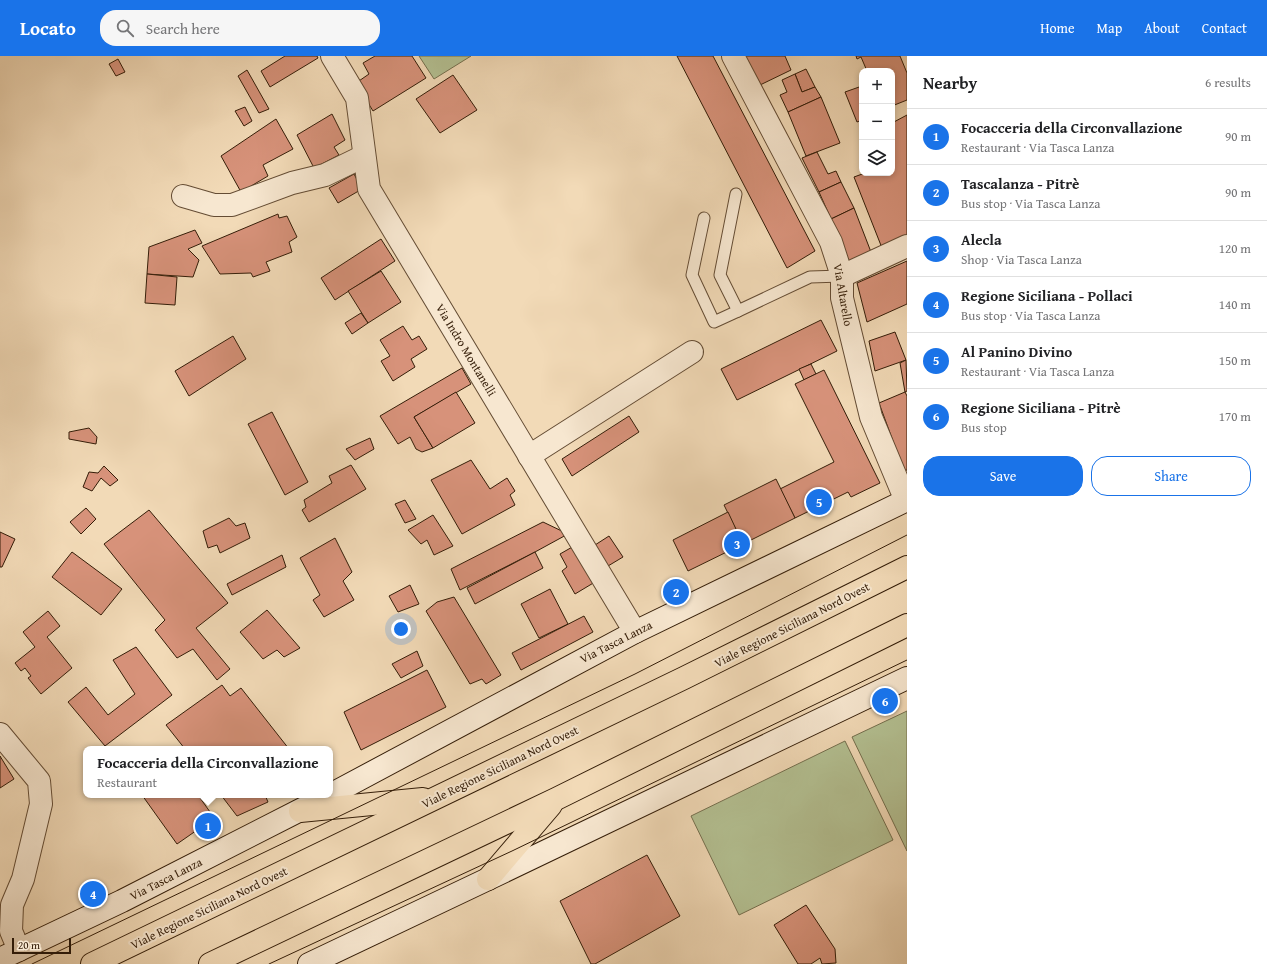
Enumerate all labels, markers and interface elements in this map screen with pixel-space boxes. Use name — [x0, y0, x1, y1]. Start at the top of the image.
search box — [100, 10, 380, 46]
text: Locato — [20, 14, 76, 42]
icon: search — [114, 17, 136, 39]
text: Search here — [146, 18, 220, 39]
text: Home — [1040, 18, 1075, 38]
text: Map — [1097, 18, 1122, 38]
text: About — [1144, 18, 1180, 38]
text: Contact — [1202, 18, 1247, 38]
map controls — [859, 68, 895, 176]
button: + — [859, 68, 895, 104]
text: Nearby — [923, 70, 977, 95]
text: 6 results — [1205, 73, 1251, 92]
button: − — [859, 104, 895, 140]
text: Focacceria della Circonvallazione — [961, 117, 1182, 138]
text: 1 — [933, 127, 939, 146]
text: 90 m — [1225, 127, 1251, 146]
text: Restaurant · Via Tasca Lanza — [961, 138, 1114, 157]
button: layers — [859, 140, 895, 176]
text: Tascalanza - Pitrè — [961, 173, 1079, 194]
text: 2 — [933, 183, 939, 202]
text: 90 m — [1225, 183, 1251, 202]
text: Bus stop · Via Tasca Lanza — [961, 194, 1100, 213]
text: Alecla — [961, 229, 1002, 250]
text: 3 — [933, 239, 939, 258]
text: 120 m — [1219, 239, 1251, 258]
text: Shop · Via Tasca Lanza — [961, 250, 1082, 269]
street label: Via Altarello — [830, 262, 857, 328]
text: Regione Siciliana - Pollaci — [961, 285, 1133, 306]
text: 4 — [933, 295, 939, 314]
text: 140 m — [1219, 295, 1251, 314]
street label: Via Indro Montanelli — [432, 300, 501, 400]
text: Bus stop · Via Tasca Lanza — [961, 306, 1100, 325]
text: Al Panino Divino — [961, 341, 1072, 362]
text: 5 — [933, 351, 939, 370]
text: 150 m — [1219, 351, 1251, 370]
text: Restaurant · Via Tasca Lanza — [961, 362, 1114, 381]
text: Regione Siciliana - Pitrè — [961, 397, 1121, 418]
text: 6 — [933, 407, 939, 426]
text: 170 m — [1219, 407, 1251, 426]
text: Bus stop — [961, 418, 1007, 437]
button: Save — [923, 456, 1083, 496]
button: Share — [1091, 456, 1251, 496]
pin: 5 — [806, 487, 832, 517]
pin: 3 — [724, 529, 750, 559]
pin: 2 — [663, 577, 689, 607]
street label: Viale Regione Siciliana Nord Ovest — [711, 578, 873, 671]
street label: Via Tasca Lanza — [577, 616, 655, 667]
your location — [391, 619, 411, 639]
pin: 6 — [872, 686, 898, 716]
street label: Viale Regione Siciliana Nord Ovest — [419, 721, 582, 812]
popup — [83, 746, 333, 798]
text: Focacceria della Circonvallazione — [97, 752, 319, 773]
text: Restaurant — [97, 773, 157, 792]
pin: 1 — [195, 811, 221, 841]
street label: Via Tasca Lanza — [127, 853, 205, 904]
street label: Viale Regione Siciliana Nord Ovest — [128, 862, 291, 953]
pin: 4 — [80, 879, 106, 909]
scale bar — [12, 936, 71, 955]
text: 20 m — [18, 937, 40, 953]

